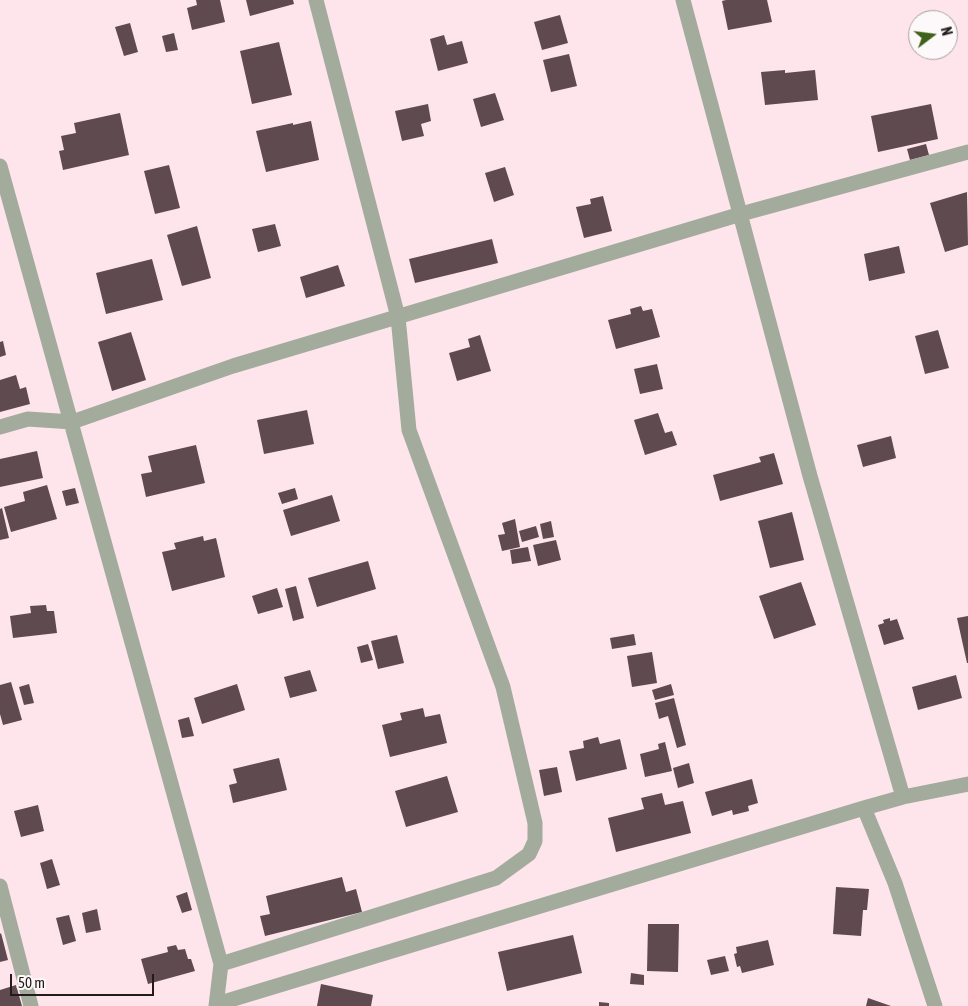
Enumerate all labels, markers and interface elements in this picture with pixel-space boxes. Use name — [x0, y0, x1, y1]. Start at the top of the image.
north arrow — [908, 10, 958, 60]
text: N — [938, 25, 955, 37]
scale bar — [12, 964, 156, 996]
text: 50 m — [18, 974, 45, 991]

